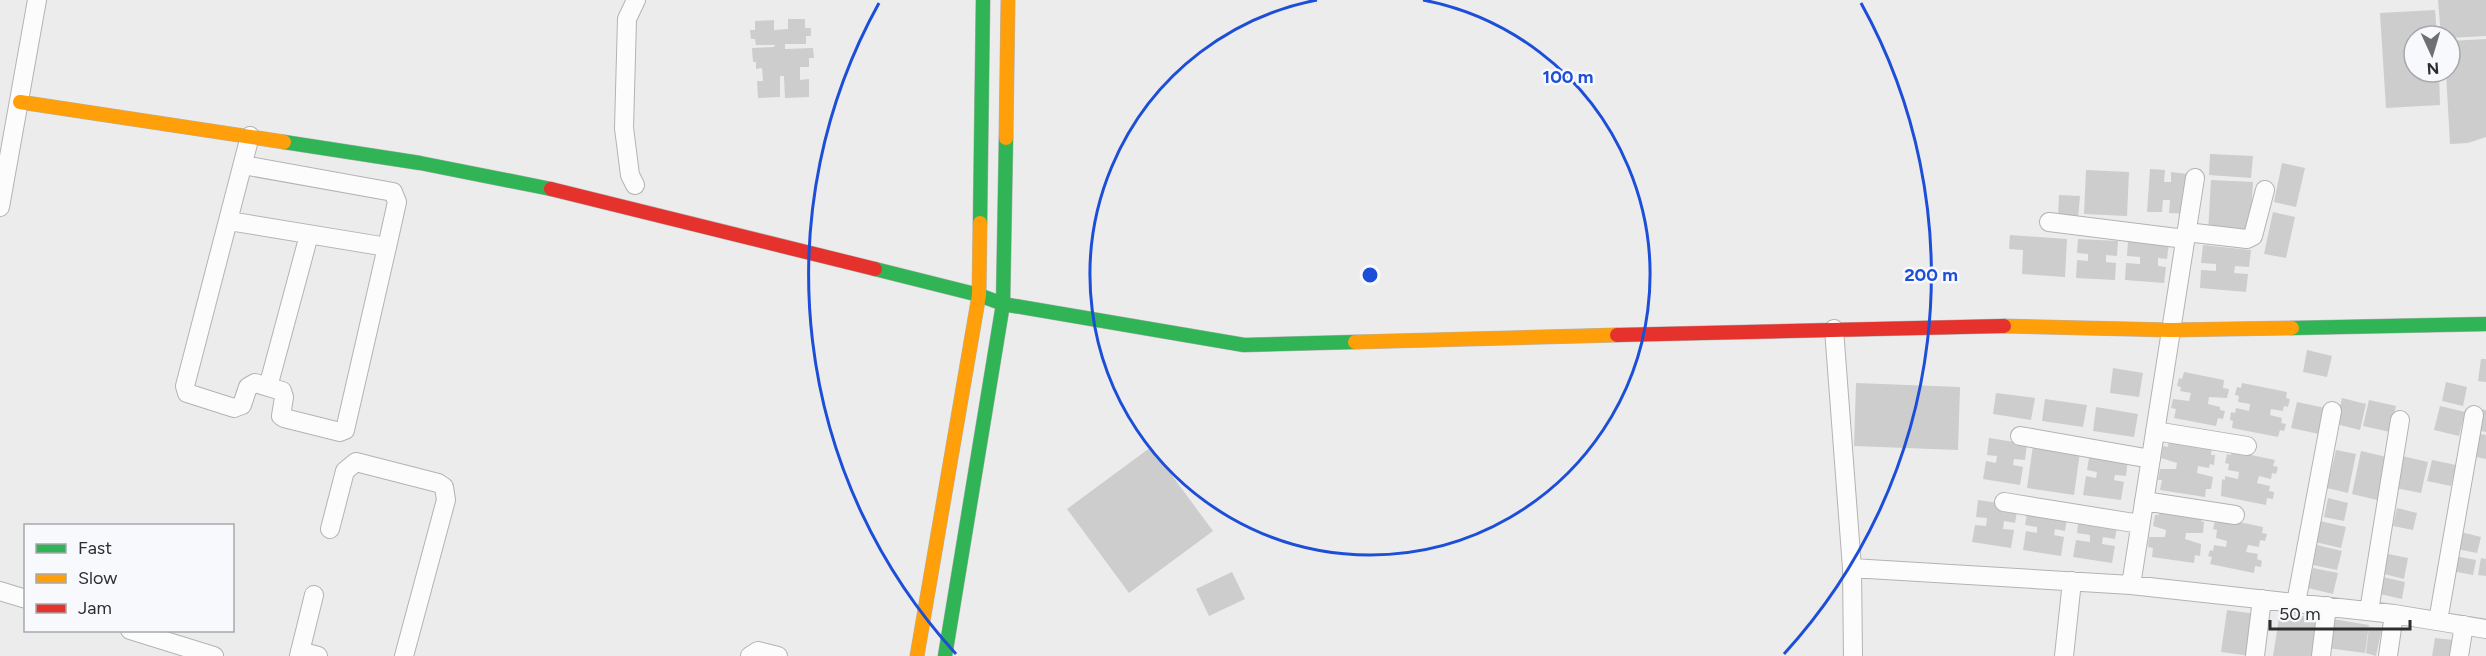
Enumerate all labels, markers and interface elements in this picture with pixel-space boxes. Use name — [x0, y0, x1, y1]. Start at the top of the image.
north arrow — [2402, 24, 2462, 84]
text: N — [2426, 59, 2440, 78]
text: 100 m — [1543, 66, 1593, 88]
text: 200 m — [1904, 264, 1958, 286]
centre of rings — [1360, 265, 1380, 285]
legend — [24, 524, 234, 632]
text: Fast — [78, 537, 112, 559]
text: Slow — [78, 567, 117, 589]
scale bar — [2270, 593, 2410, 631]
text: Jam — [78, 597, 112, 619]
text: 50 m — [2279, 603, 2321, 625]

